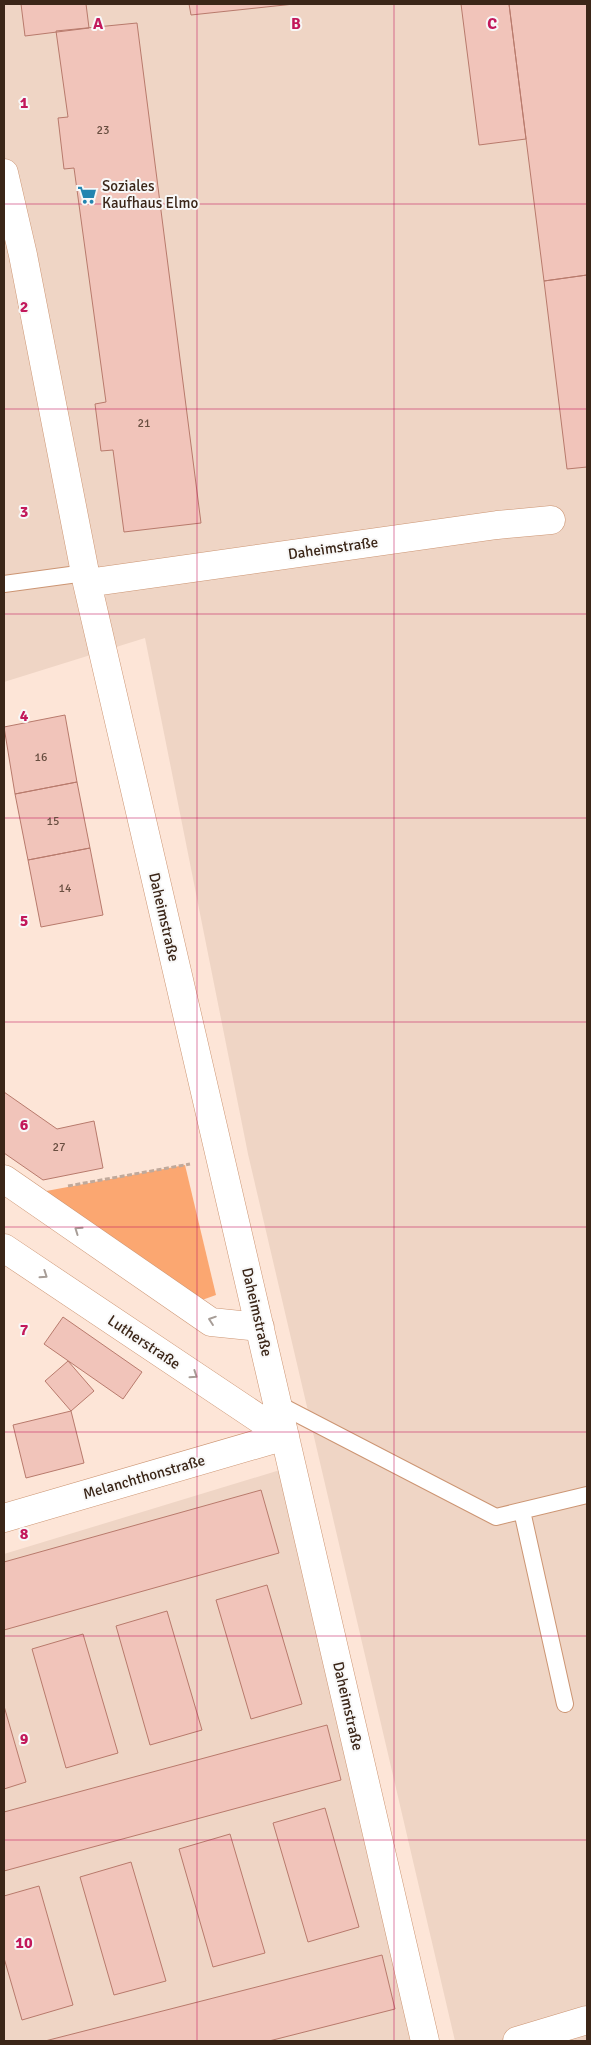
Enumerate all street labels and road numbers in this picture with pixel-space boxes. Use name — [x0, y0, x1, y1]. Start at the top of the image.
street label: Daheimstraße — [287, 533, 379, 563]
street label: Daheimstraße — [145, 871, 183, 963]
street label: Daheimstraße — [238, 1266, 276, 1358]
street label: Lutherstraße — [104, 1311, 184, 1373]
street label: Melanchthonstraße — [81, 1451, 207, 1503]
street label: Daheimstraße — [329, 1660, 367, 1752]

